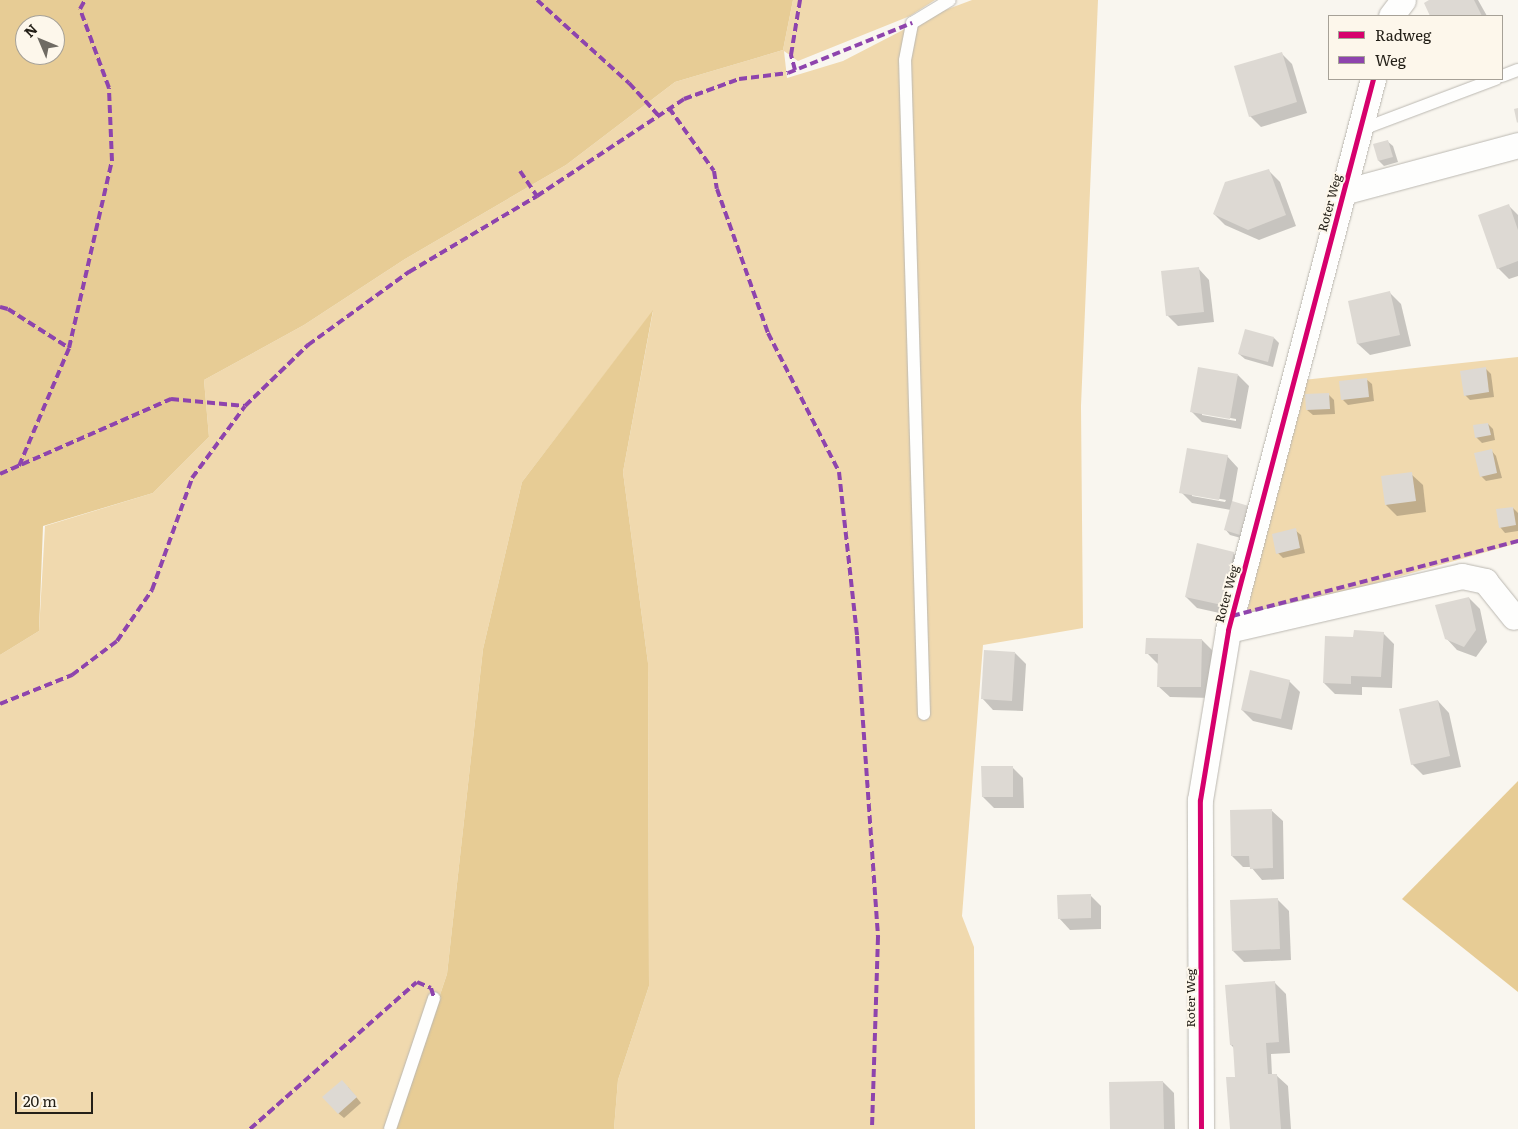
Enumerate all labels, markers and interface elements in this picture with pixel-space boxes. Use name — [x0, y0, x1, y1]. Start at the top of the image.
north arrow — [15, 15, 65, 65]
legend — [1328, 15, 1503, 80]
text: N — [19, 19, 41, 41]
text: Radweg — [1375, 23, 1431, 46]
text: Weg — [1375, 48, 1406, 71]
street label: Roter Weg — [1315, 173, 1345, 233]
street label: Roter Weg — [1212, 564, 1242, 624]
street label: Roter Weg — [1184, 968, 1198, 1028]
scale bar — [18, 1082, 95, 1114]
text: 20 m — [23, 1089, 57, 1112]

